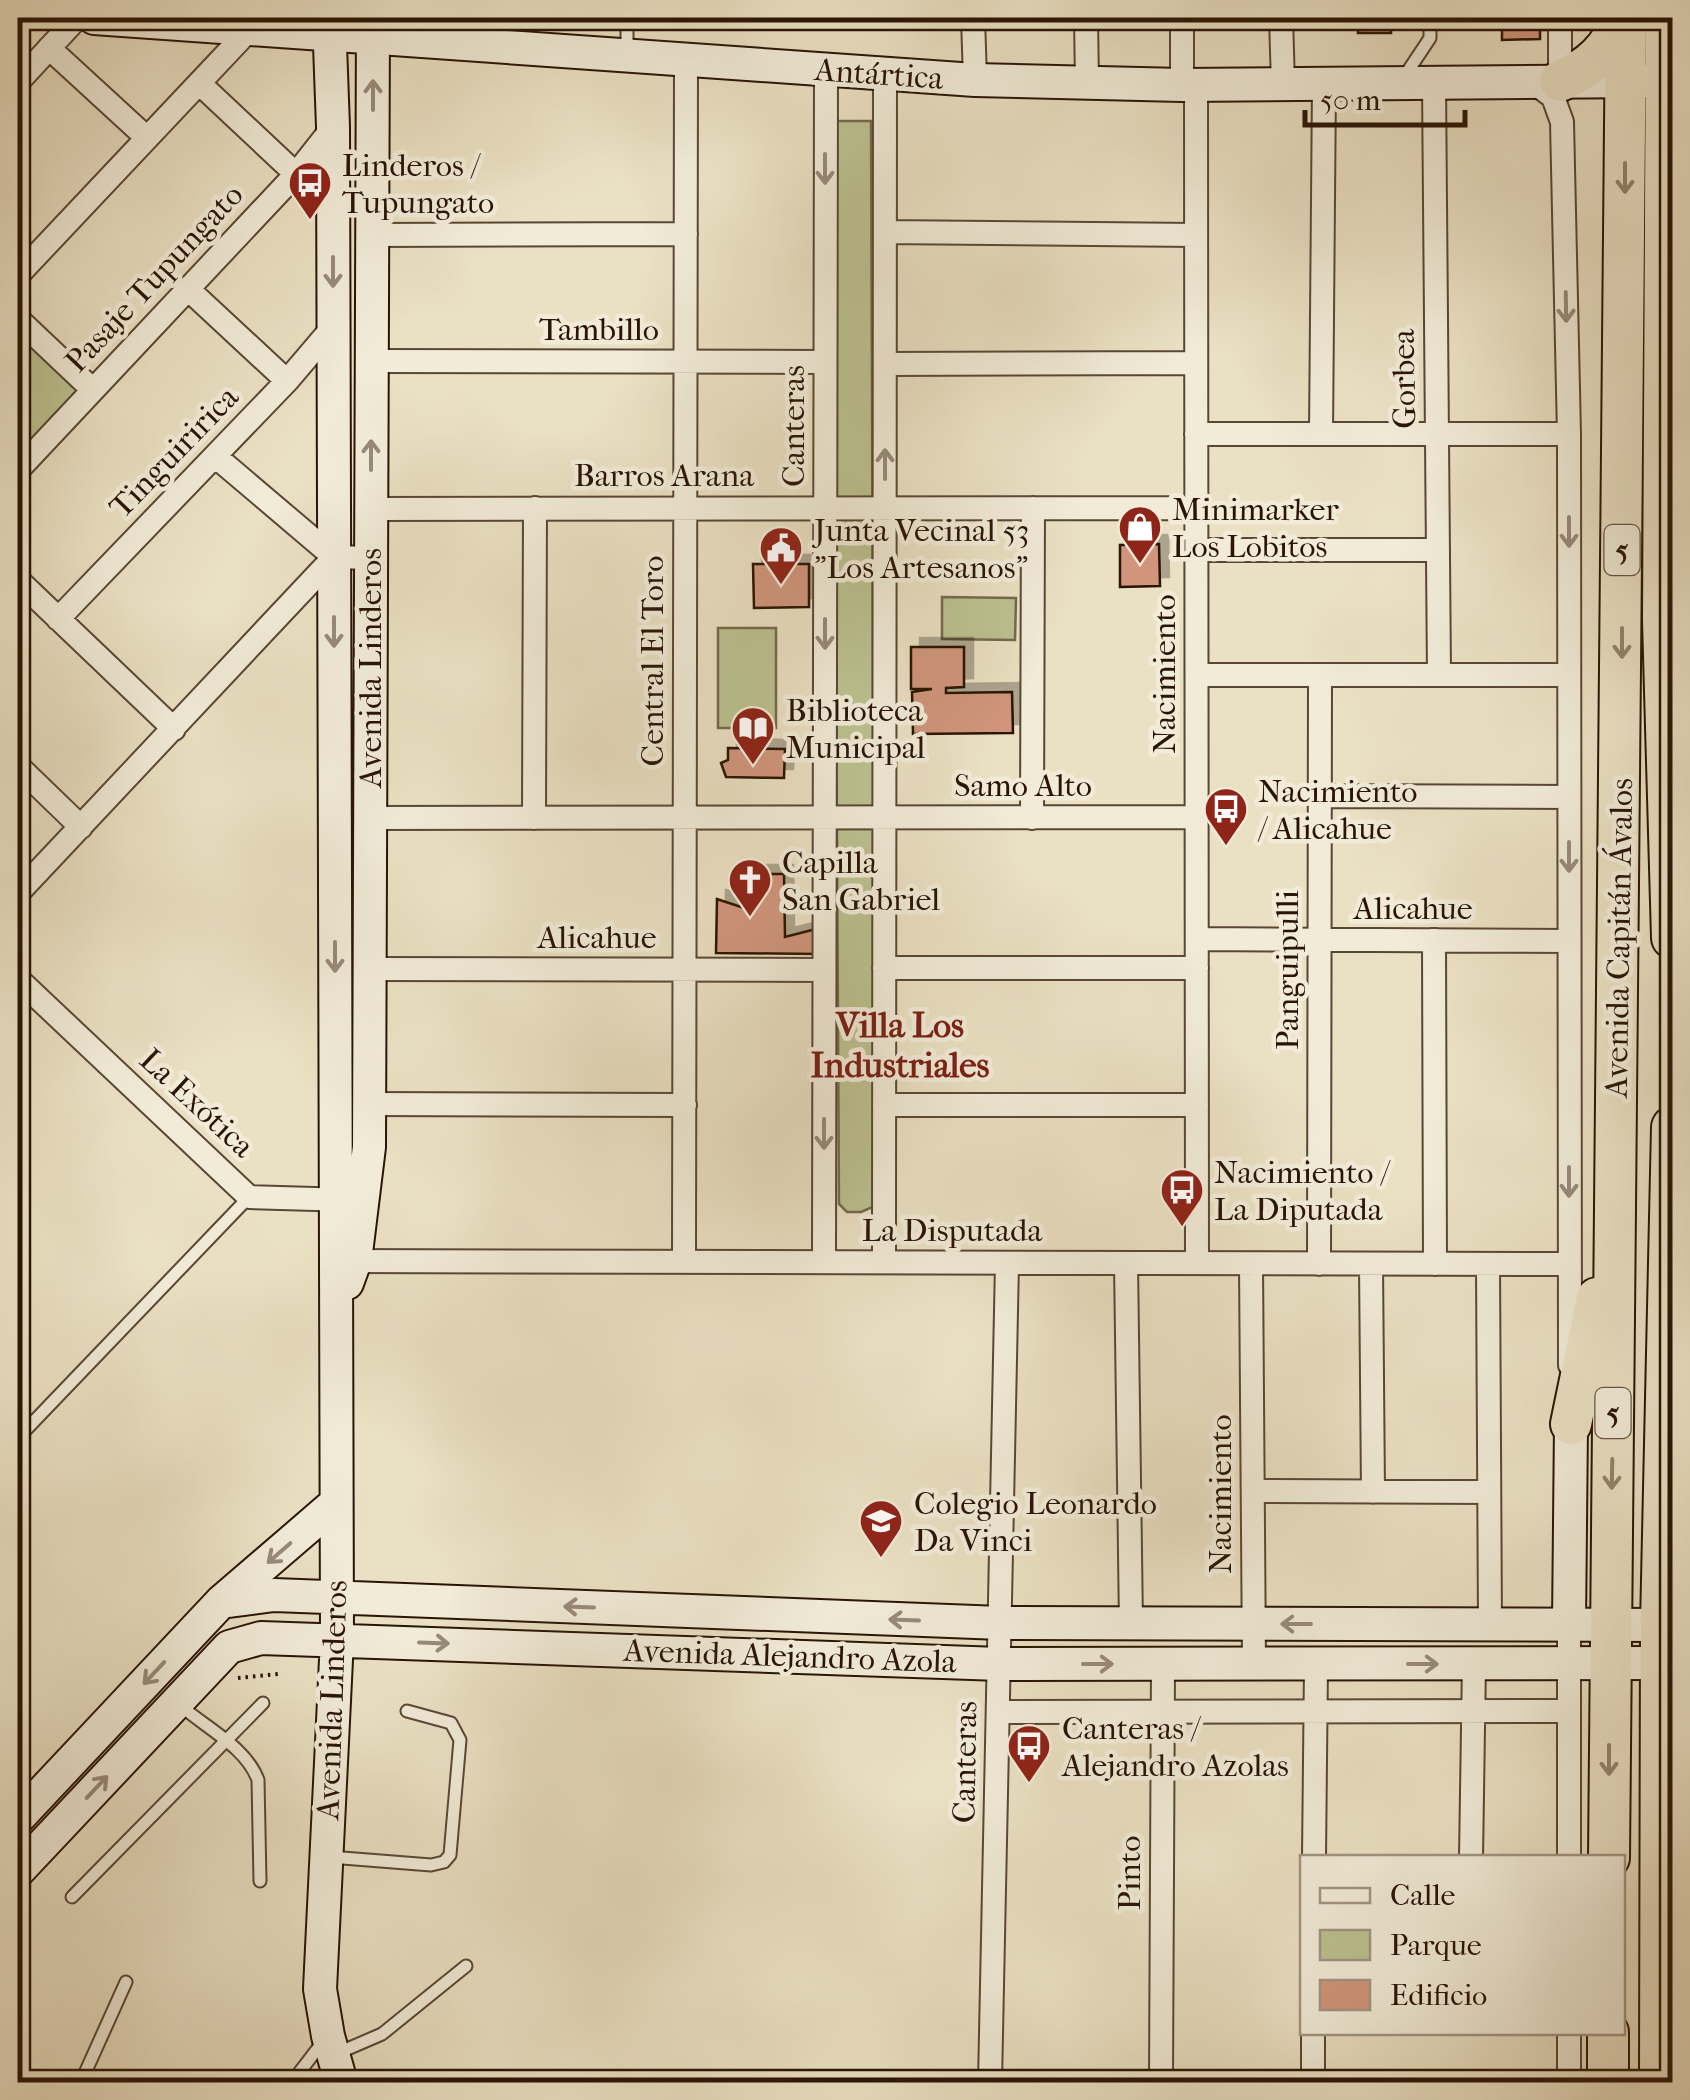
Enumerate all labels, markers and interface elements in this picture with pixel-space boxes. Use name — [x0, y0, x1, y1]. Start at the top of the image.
street label: Antártica — [812, 51, 946, 97]
scale bar — [1305, 65, 1465, 127]
one-way arrow — [364, 79, 382, 112]
text: 50 m — [1320, 83, 1381, 118]
place label: Linderos / Tupungato — [342, 147, 494, 221]
one-way arrow — [816, 152, 835, 184]
bus stop icon: Linderos / Tupungato — [287, 160, 333, 221]
one-way arrow — [1616, 162, 1634, 194]
street label: Pasaje Tupungato — [57, 176, 251, 380]
one-way arrow — [324, 254, 342, 287]
one-way arrow — [1556, 290, 1575, 322]
street label: Tambillo — [539, 311, 659, 348]
street label: Gorbea — [1385, 328, 1423, 429]
street label: Canteras — [775, 365, 812, 487]
street label: Tinguiririca — [102, 377, 247, 526]
one-way arrow — [362, 439, 380, 472]
one-way arrow — [876, 449, 894, 482]
street label: Barros Arana — [574, 457, 755, 494]
place label: Minimarker Los Lobitos — [1172, 491, 1339, 565]
shop icon: Minimarker Los Lobitos — [1117, 504, 1163, 565]
place label: Junta Vecinal 53 "Los Artesanos" — [811, 512, 1029, 586]
one-way arrow — [1560, 514, 1578, 547]
public building icon: Junta Vecinal 53 "Los Artesanos" — [758, 525, 804, 586]
road number: 5 — [1604, 525, 1640, 575]
street label: Avenida Linderos — [352, 548, 389, 790]
street label: Central El Toro — [634, 556, 671, 766]
street label: Nacimiento — [1146, 594, 1183, 754]
one-way arrow — [324, 614, 344, 647]
one-way arrow — [816, 616, 834, 649]
one-way arrow — [1612, 627, 1631, 659]
place label: Biblioteca Municipal — [786, 692, 926, 766]
library icon: Biblioteca Municipal — [730, 705, 776, 766]
street label: Samo Alto — [954, 767, 1092, 804]
place label: Nacimiento / Alicahue — [1257, 773, 1418, 847]
street label: Avenida Capitán Ávalos — [1598, 778, 1640, 1100]
bus stop icon: Nacimiento / Alicahue — [1203, 786, 1249, 847]
one-way arrow — [1559, 840, 1578, 872]
place label: Capilla San Gabriel — [782, 844, 940, 918]
church icon: Capilla San Gabriel — [727, 857, 773, 918]
street label: Panguipulli — [1269, 889, 1306, 1050]
street label: Alicahue — [1351, 890, 1473, 927]
street label: Alicahue — [535, 919, 657, 956]
one-way arrow — [326, 940, 344, 972]
district label: Villa Los Industriales — [810, 1005, 990, 1086]
street label: La Exótica — [132, 1041, 263, 1166]
one-way arrow — [814, 1116, 834, 1149]
place label: Nacimiento / La Diputada — [1214, 1154, 1391, 1228]
one-way arrow — [1560, 1164, 1578, 1197]
bus stop icon: Nacimiento / La Diputada — [1159, 1167, 1205, 1228]
street label: La Disputada — [862, 1212, 1043, 1249]
road number: 5 — [1596, 1388, 1630, 1438]
street label: Nacimiento — [1202, 1414, 1239, 1574]
one-way arrow — [1602, 1456, 1622, 1489]
place label: Colegio Leonardo Da Vinci — [914, 1485, 1157, 1559]
school or university icon: Colegio Leonardo Da Vinci — [858, 1498, 904, 1559]
one-way arrow — [266, 1541, 292, 1563]
street label: Avenida Linderos — [309, 1579, 355, 1823]
one-way arrow — [563, 1598, 595, 1617]
one-way arrow — [888, 1610, 920, 1629]
one-way arrow — [1281, 1615, 1313, 1634]
street label: Avenida Alejandro Azola — [621, 1632, 958, 1680]
one-way arrow — [418, 1633, 450, 1652]
one-way arrow — [1080, 1654, 1113, 1674]
one-way arrow — [1406, 1654, 1438, 1673]
one-way arrow — [142, 1661, 166, 1685]
street label: Canteras — [945, 1701, 985, 1823]
place label: Canteras / Alejandro Azolas — [1060, 1710, 1289, 1784]
bus stop icon: Canteras / Alejandro Azolas — [1006, 1723, 1052, 1784]
one-way arrow — [1600, 1744, 1618, 1776]
one-way arrow — [85, 1775, 108, 1800]
street label: Pinto — [1111, 1836, 1148, 1910]
legend — [1300, 1855, 1625, 2035]
text: Calle — [1390, 1878, 1455, 1913]
text: Parque — [1390, 1928, 1482, 1963]
text: Edificio — [1390, 1978, 1487, 2013]

